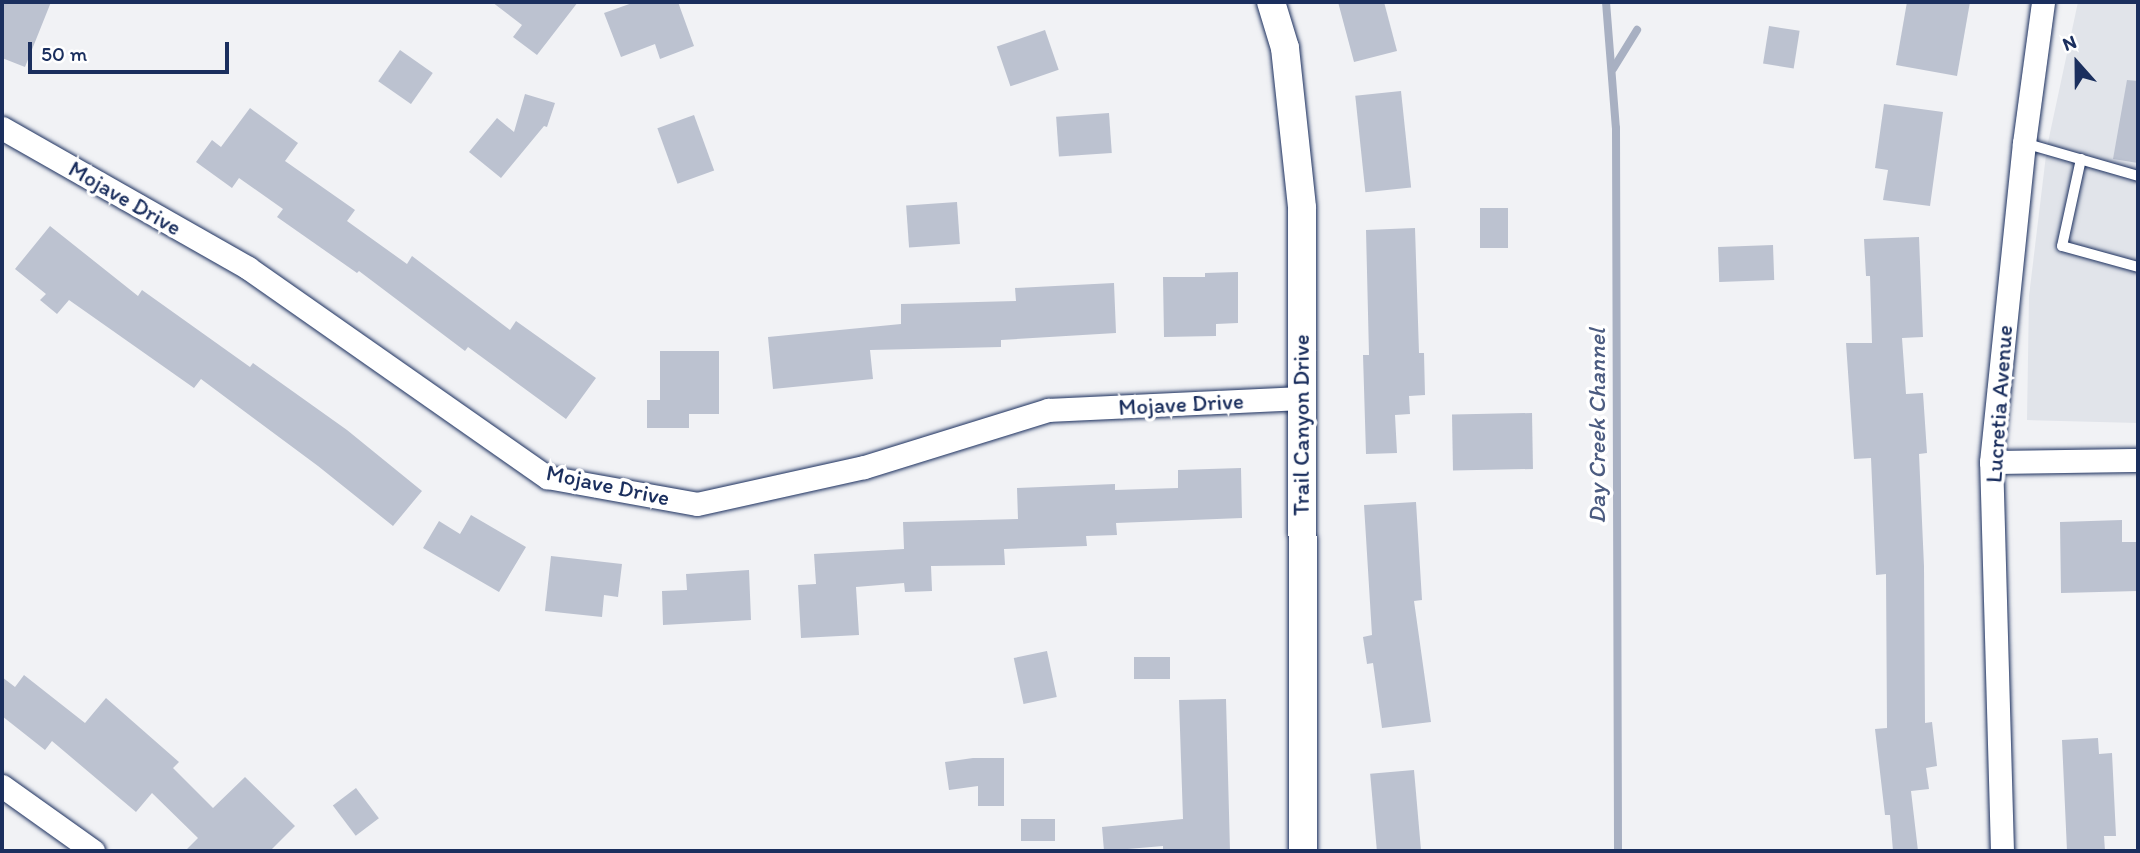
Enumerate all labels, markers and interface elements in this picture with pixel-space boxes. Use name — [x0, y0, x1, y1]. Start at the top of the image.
scale bar — [32, 28, 233, 72]
north arrow — [2042, 28, 2112, 98]
text: N — [2059, 30, 2079, 56]
text: 50 m — [41, 41, 87, 66]
street label: Mojave Drive — [64, 155, 186, 241]
street label: Lucretia Avenue — [1980, 324, 2018, 484]
water label: Day Creek Channel — [1583, 328, 1611, 524]
street label: Trail Canyon Drive — [1287, 334, 1315, 516]
street label: Mojave Drive — [1118, 387, 1244, 421]
street label: Mojave Drive — [544, 458, 672, 512]

